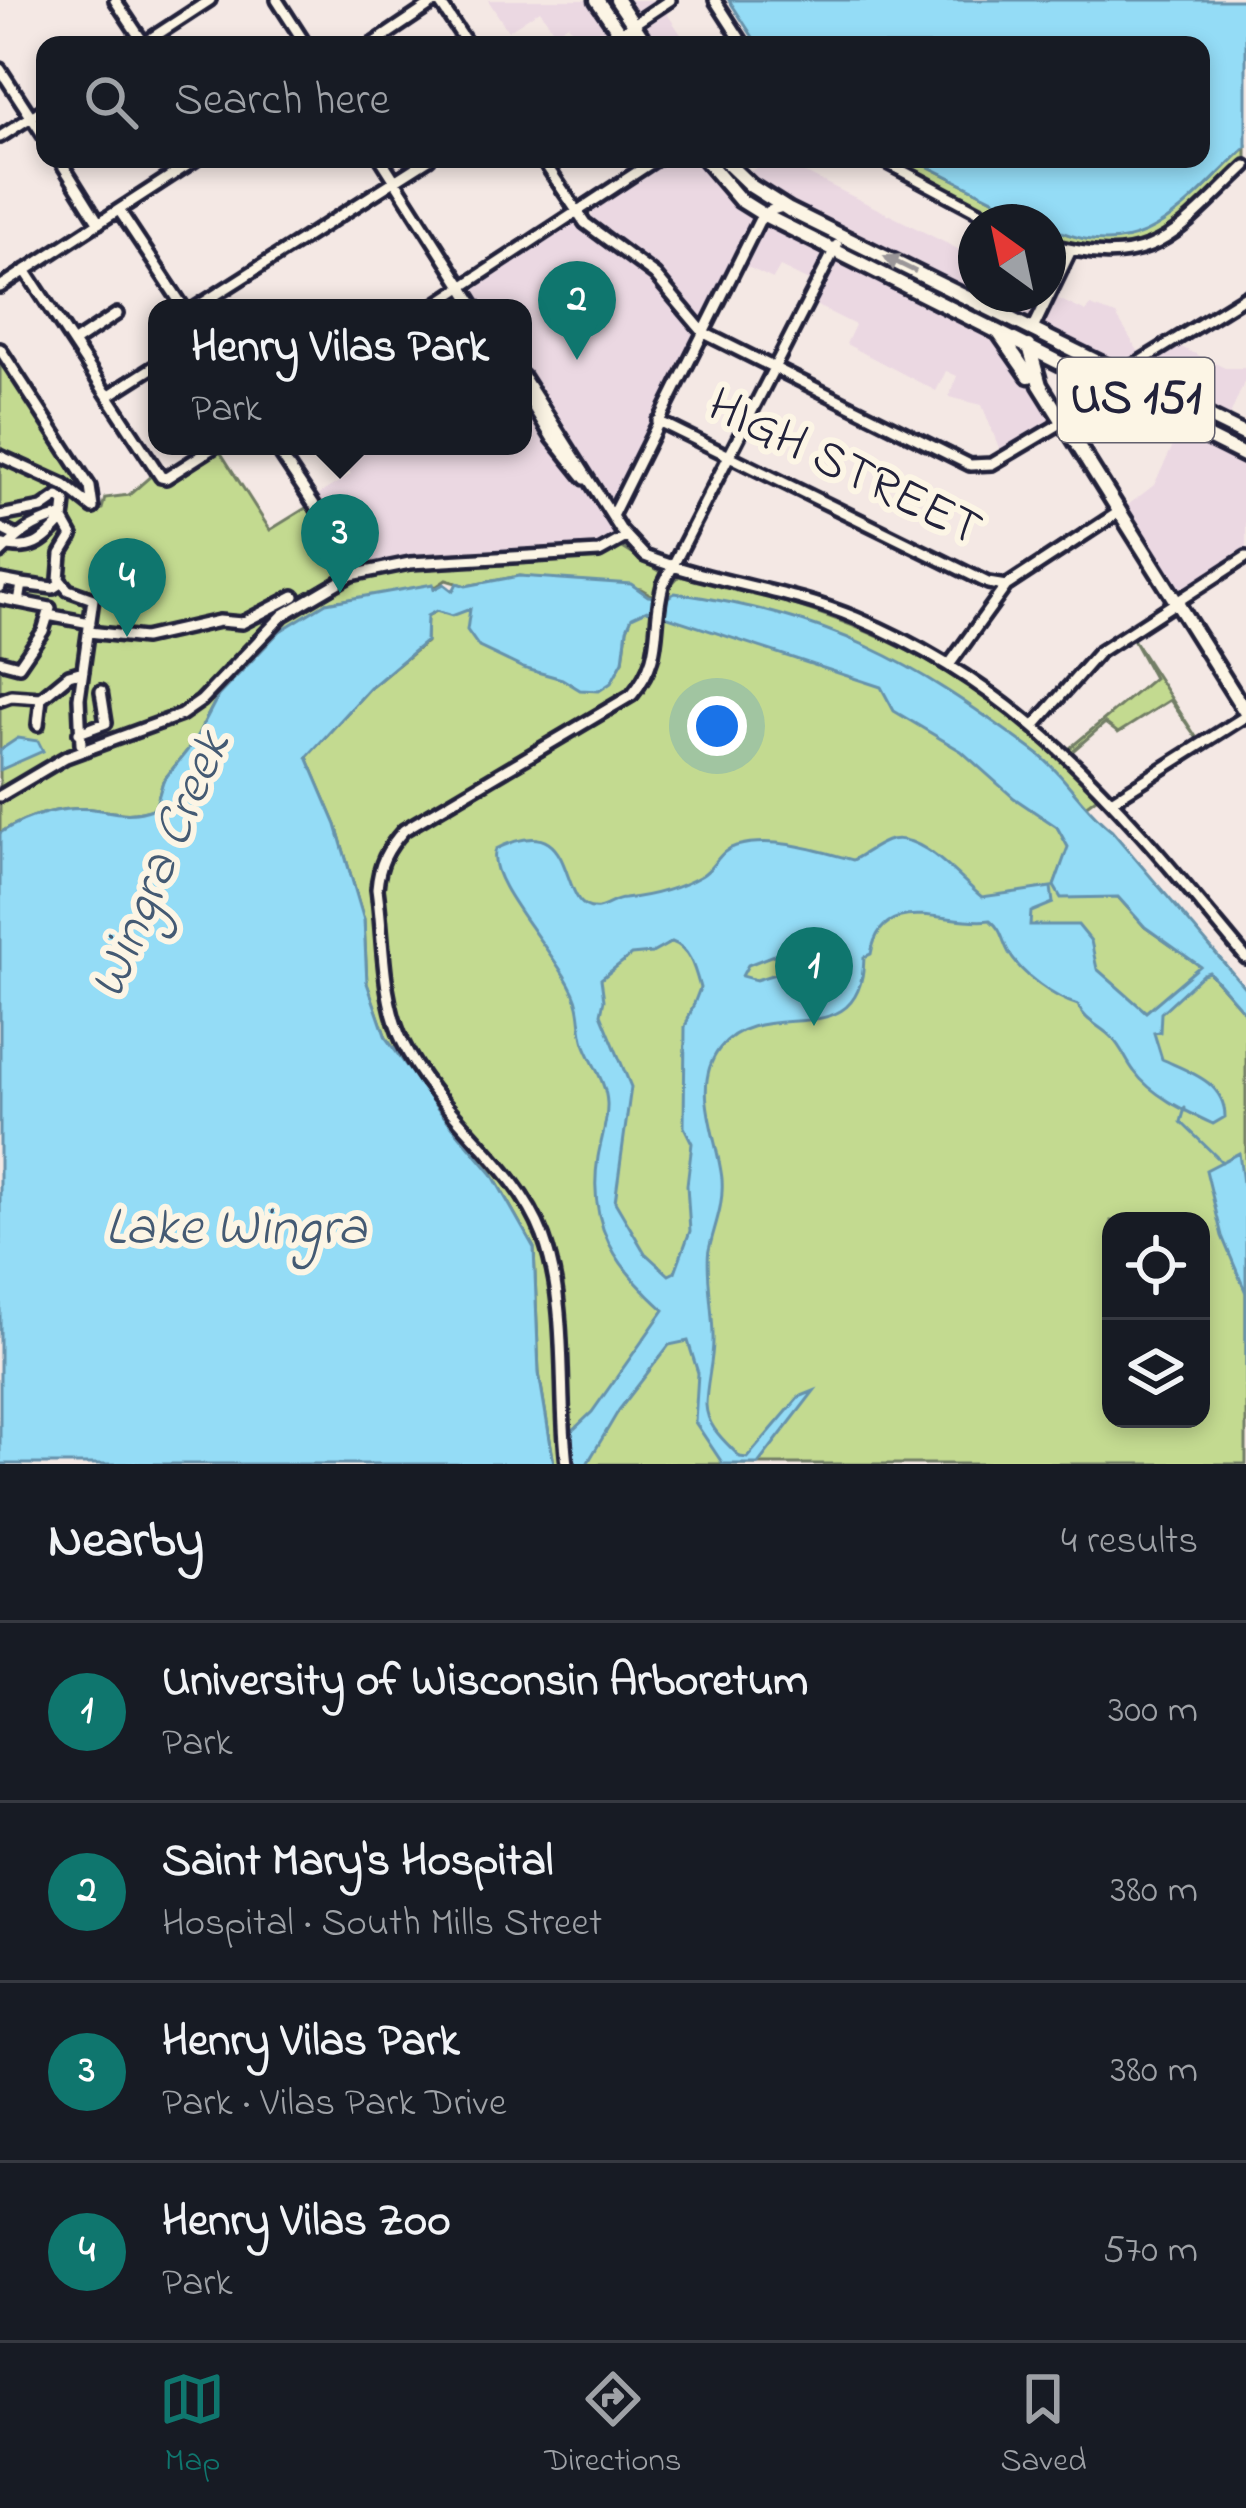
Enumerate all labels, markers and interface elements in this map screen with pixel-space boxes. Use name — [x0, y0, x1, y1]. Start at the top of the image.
search box — [36, 36, 1210, 168]
icon: search — [78, 69, 144, 135]
text: Search here — [174, 69, 390, 135]
north arrow — [958, 204, 1066, 312]
one-way arrow — [882, 254, 917, 274]
pin: 2 — [538, 261, 616, 360]
popup — [148, 299, 532, 455]
text: Henry Vilas Park — [191, 316, 489, 382]
road number: US 151 — [1058, 358, 1214, 442]
street label: HIGH STREET — [694, 370, 994, 568]
text: Park — [191, 382, 262, 439]
pin: 3 — [301, 494, 379, 593]
pin: 4 — [88, 538, 166, 637]
your location — [687, 696, 747, 756]
water label: Wingra Creek — [71, 718, 255, 1012]
pin: 1 — [775, 927, 853, 1026]
water label: Lake Wingra — [105, 1191, 368, 1270]
map controls — [1102, 1212, 1210, 1428]
button: locate — [1102, 1212, 1210, 1320]
button: layers — [1102, 1320, 1210, 1428]
text: Nearby — [48, 1505, 204, 1580]
text: 4 results — [1061, 1514, 1198, 1571]
text: University of Wisconsin Arboretum — [162, 1650, 808, 1716]
text: 1 — [81, 1683, 93, 1740]
text: 300 m — [1108, 1683, 1198, 1740]
text: Park — [162, 1716, 232, 1773]
text: Saint Mary's Hospital — [162, 1830, 553, 1896]
text: 2 — [77, 1863, 97, 1920]
text: 380 m — [1110, 1863, 1198, 1920]
text: Hospital · South Mills Street — [162, 1896, 602, 1953]
text: Henry Vilas Park — [162, 2010, 460, 2076]
text: 3 — [79, 2043, 95, 2100]
text: 380 m — [1110, 2043, 1198, 2100]
text: Park · Vilas Park Drive — [162, 2076, 506, 2133]
text: Henry Vilas Zoo — [162, 2190, 451, 2256]
text: 4 — [79, 2223, 95, 2280]
text: 570 m — [1103, 2223, 1198, 2280]
text: Park — [162, 2256, 232, 2313]
tab: Map — [159, 2366, 225, 2486]
tab: Directions — [544, 2366, 682, 2486]
tab: Saved — [1000, 2366, 1087, 2486]

